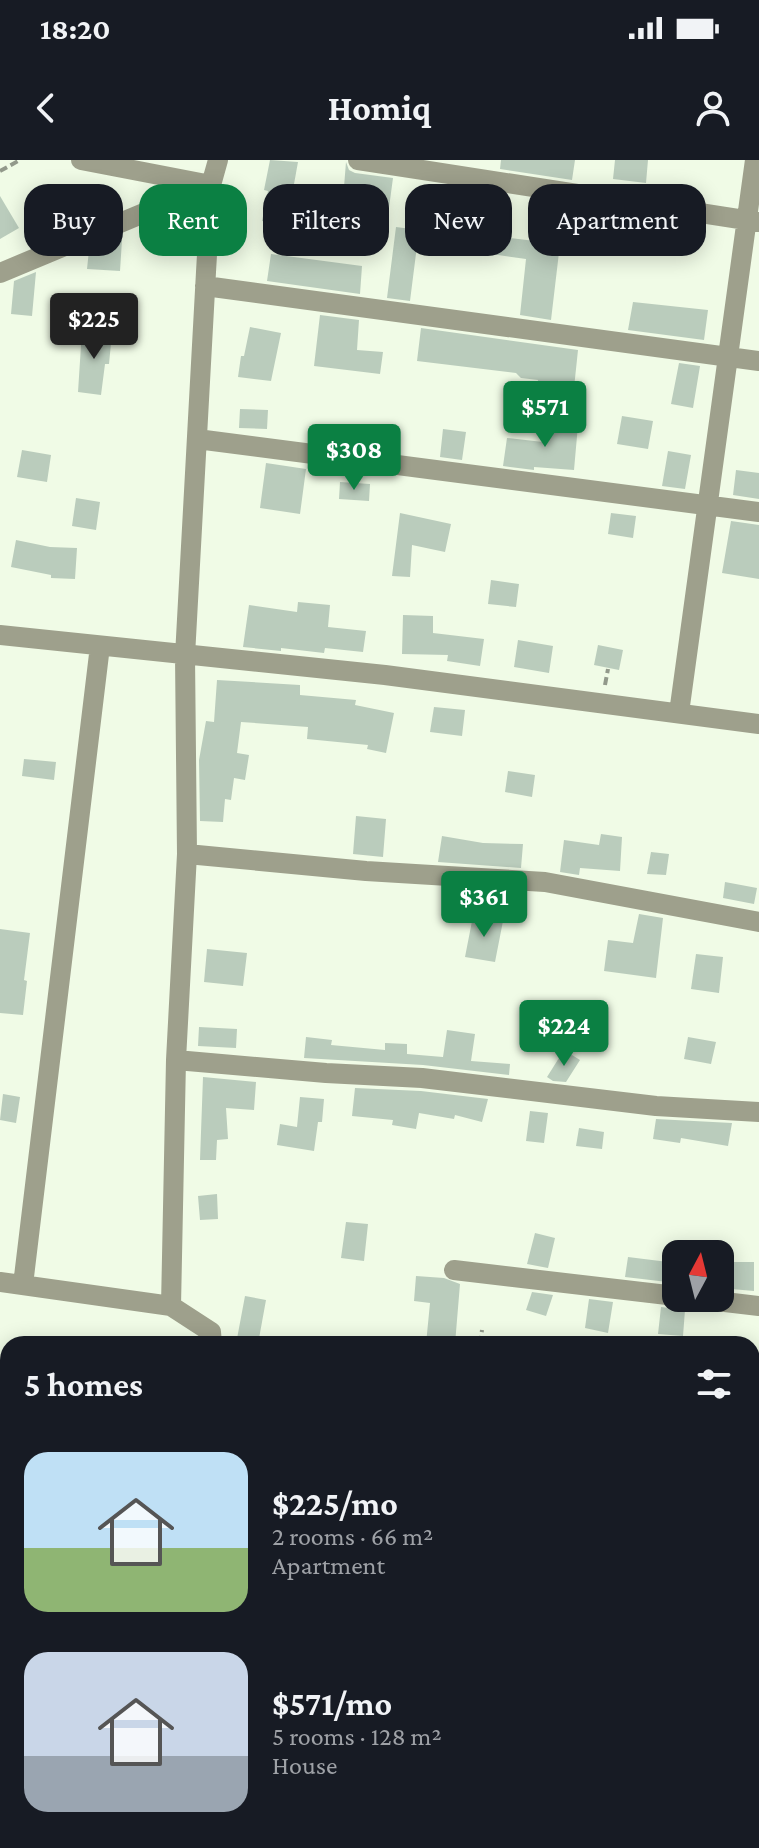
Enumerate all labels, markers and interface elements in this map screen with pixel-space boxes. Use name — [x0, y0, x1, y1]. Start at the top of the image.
text: 18:20 — [40, 12, 111, 45]
icon: back — [24, 86, 68, 130]
icon: person — [691, 86, 735, 130]
text: Homiq — [328, 88, 431, 128]
chip: Buy — [24, 184, 123, 256]
chip: Rent — [139, 184, 247, 256]
chip: Filters — [263, 184, 389, 256]
chip: New — [405, 184, 512, 256]
chip: Apartment — [528, 184, 706, 256]
pin: $225 — [47, 293, 141, 361]
text: $225 — [68, 304, 120, 333]
pin: $571 — [498, 381, 592, 449]
text: $571 — [521, 392, 569, 421]
pin: $308 — [307, 424, 401, 492]
text: $308 — [326, 435, 382, 464]
pin: $361 — [437, 871, 531, 939]
text: $361 — [459, 882, 509, 911]
pin: $224 — [517, 1000, 611, 1068]
text: $224 — [537, 1011, 591, 1040]
north arrow — [662, 1240, 734, 1312]
map controls — [662, 1240, 734, 1312]
icon: filters — [692, 1362, 736, 1406]
text: 5 homes — [24, 1366, 143, 1403]
icon: home — [88, 1484, 184, 1580]
text: $225/mo — [272, 1485, 398, 1522]
text: 2 rooms · 66 m² — [272, 1522, 433, 1551]
text: Apartment — [272, 1551, 385, 1580]
icon: home — [88, 1684, 184, 1780]
text: $571/mo — [272, 1685, 392, 1722]
text: 5 rooms · 128 m² — [272, 1722, 442, 1751]
text: House — [272, 1751, 337, 1780]

